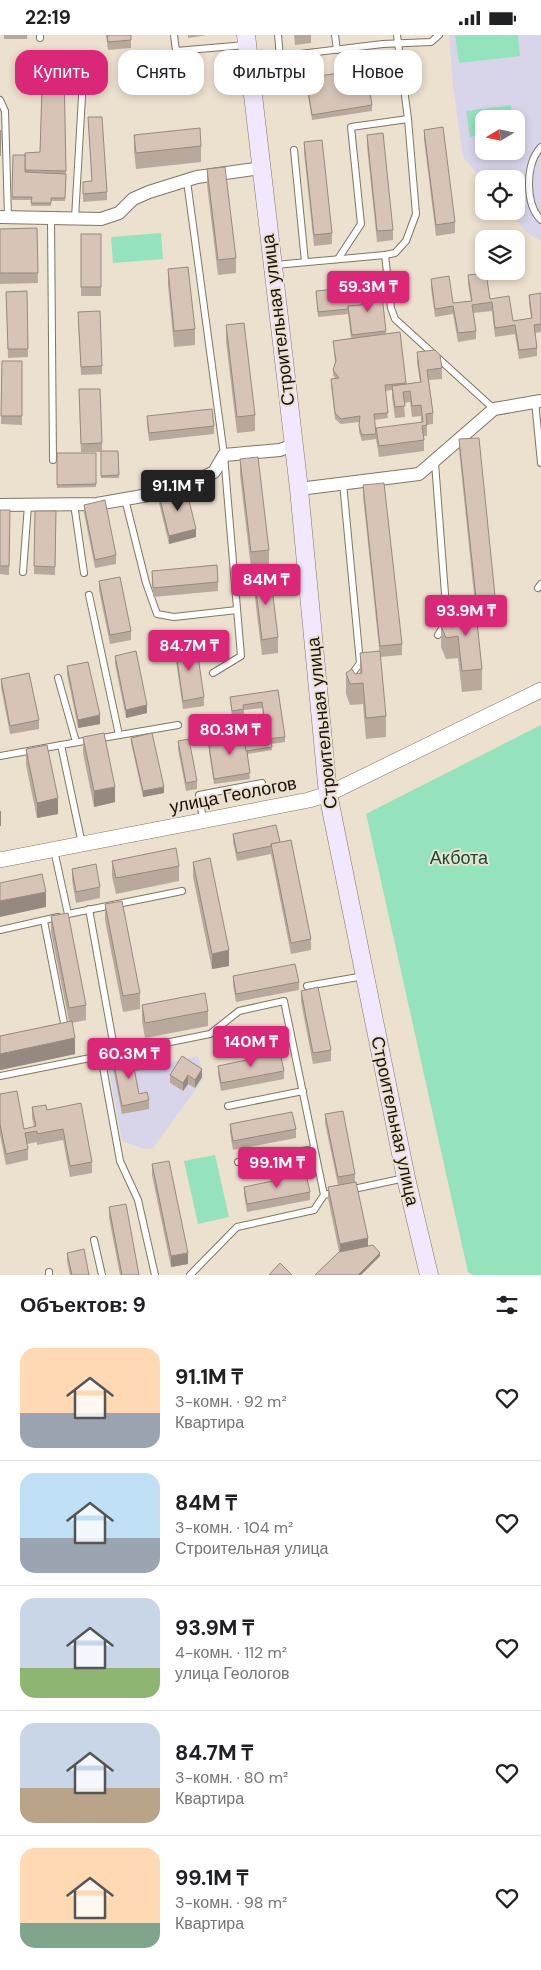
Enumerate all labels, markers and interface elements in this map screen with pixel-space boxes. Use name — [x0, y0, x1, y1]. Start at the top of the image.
text: 22:19 — [25, 5, 71, 30]
chip: Купить — [15, 50, 108, 95]
chip: Снять — [118, 50, 204, 95]
chip: Фильтры — [214, 50, 324, 95]
chip: Новое — [334, 50, 422, 95]
north arrow — [475, 110, 525, 160]
map controls — [475, 110, 525, 280]
button: locate — [475, 170, 525, 220]
button: layers — [475, 230, 525, 280]
street label: Строительная улица — [255, 232, 300, 407]
pin: 59.3M ₸ — [322, 271, 414, 313]
text: 59.3M ₸ — [338, 276, 398, 297]
pin: 91.1M ₸ — [132, 469, 224, 512]
text: 91.1M ₸ — [152, 475, 204, 496]
pin: 84M ₸ — [231, 563, 301, 606]
text: 84M ₸ — [242, 569, 290, 590]
pin: 93.9M ₸ — [420, 595, 512, 637]
text: 93.9M ₸ — [436, 600, 496, 621]
pin: 84.7M ₸ — [143, 629, 235, 672]
text: 84.7M ₸ — [159, 635, 219, 656]
street label: Строительная улица — [301, 635, 343, 810]
pin: 80.3M ₸ — [184, 713, 276, 756]
text: 80.3M ₸ — [199, 719, 261, 740]
street label: улица Геологов — [167, 771, 299, 819]
park label: Акбота — [430, 846, 489, 870]
pin: 140M ₸ — [210, 1025, 292, 1068]
text: 140M ₸ — [224, 1031, 278, 1052]
street label: Строительная улица — [365, 1034, 425, 1209]
pin: 60.3M ₸ — [83, 1037, 175, 1080]
text: 60.3M ₸ — [98, 1043, 160, 1064]
pin: 99.1M ₸ — [231, 1147, 323, 1189]
text: 99.1M ₸ — [249, 1152, 305, 1173]
text: Объектов: 9 — [20, 1291, 146, 1319]
icon: filters — [493, 1291, 521, 1319]
text: 91.1M ₸ — [175, 1363, 243, 1391]
icon: home — [60, 1368, 120, 1428]
icon: heart — [493, 1384, 521, 1412]
text: 3-комн. · 92 m² — [175, 1391, 287, 1412]
text: Квартира — [175, 1412, 244, 1433]
text: 84M ₸ — [175, 1489, 237, 1517]
icon: home — [60, 1493, 120, 1553]
icon: heart — [493, 1509, 521, 1537]
text: 3-комн. · 104 m² — [175, 1517, 293, 1538]
text: Строительная улица — [175, 1538, 328, 1559]
text: 93.9M ₸ — [175, 1614, 254, 1642]
icon: home — [60, 1618, 120, 1678]
icon: heart — [493, 1634, 521, 1662]
text: 4-комн. · 112 m² — [175, 1642, 287, 1663]
text: улица Геологов — [175, 1663, 290, 1684]
text: 84.7M ₸ — [175, 1739, 253, 1767]
icon: home — [60, 1743, 120, 1803]
icon: heart — [493, 1759, 521, 1787]
text: 3-комн. · 80 m² — [175, 1767, 288, 1788]
text: Квартира — [175, 1788, 244, 1809]
text: 99.1M ₸ — [175, 1864, 248, 1892]
icon: home — [60, 1868, 120, 1928]
icon: heart — [493, 1884, 521, 1912]
text: 3-комн. · 98 m² — [175, 1892, 287, 1913]
text: Квартира — [175, 1913, 244, 1934]

